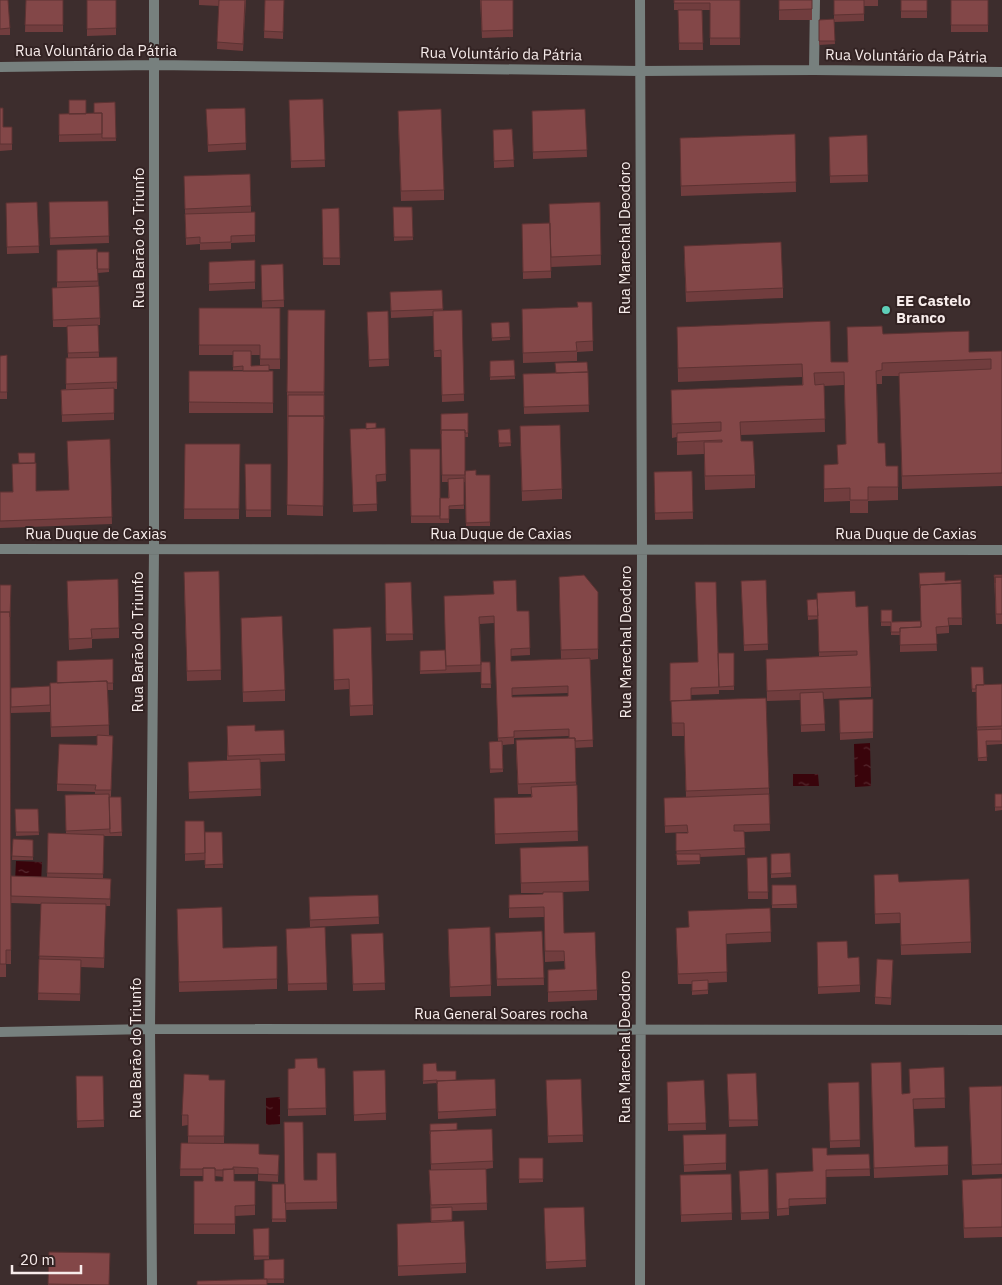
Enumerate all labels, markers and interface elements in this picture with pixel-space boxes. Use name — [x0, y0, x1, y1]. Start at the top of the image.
street label: Rua Voluntário da Pátria — [15, 41, 177, 60]
street label: Rua Voluntário da Pátria — [420, 43, 582, 64]
street label: Rua Voluntário da Pátria — [825, 45, 987, 66]
street label: Rua Marechal Deodoro — [615, 162, 634, 314]
street label: Rua Barão do Triunfo — [129, 168, 148, 308]
place label: EE Castelo Branco — [896, 291, 971, 327]
marker: EE Castelo Branco — [880, 304, 892, 316]
street label: Rua Duque de Caxias — [25, 524, 167, 543]
street label: Rua Duque de Caxias — [430, 524, 572, 543]
street label: Rua Duque de Caxias — [835, 524, 977, 543]
street label: Rua Marechal Deodoro — [616, 566, 635, 718]
street label: Rua Barão do Triunfo — [128, 572, 147, 712]
street label: Rua Marechal Deodoro — [615, 971, 634, 1123]
street label: Rua Barão do Triunfo — [126, 978, 145, 1118]
street label: Rua General Soares rocha — [414, 1004, 588, 1023]
scale bar — [12, 1242, 81, 1274]
text: 20 m — [20, 1250, 55, 1269]

